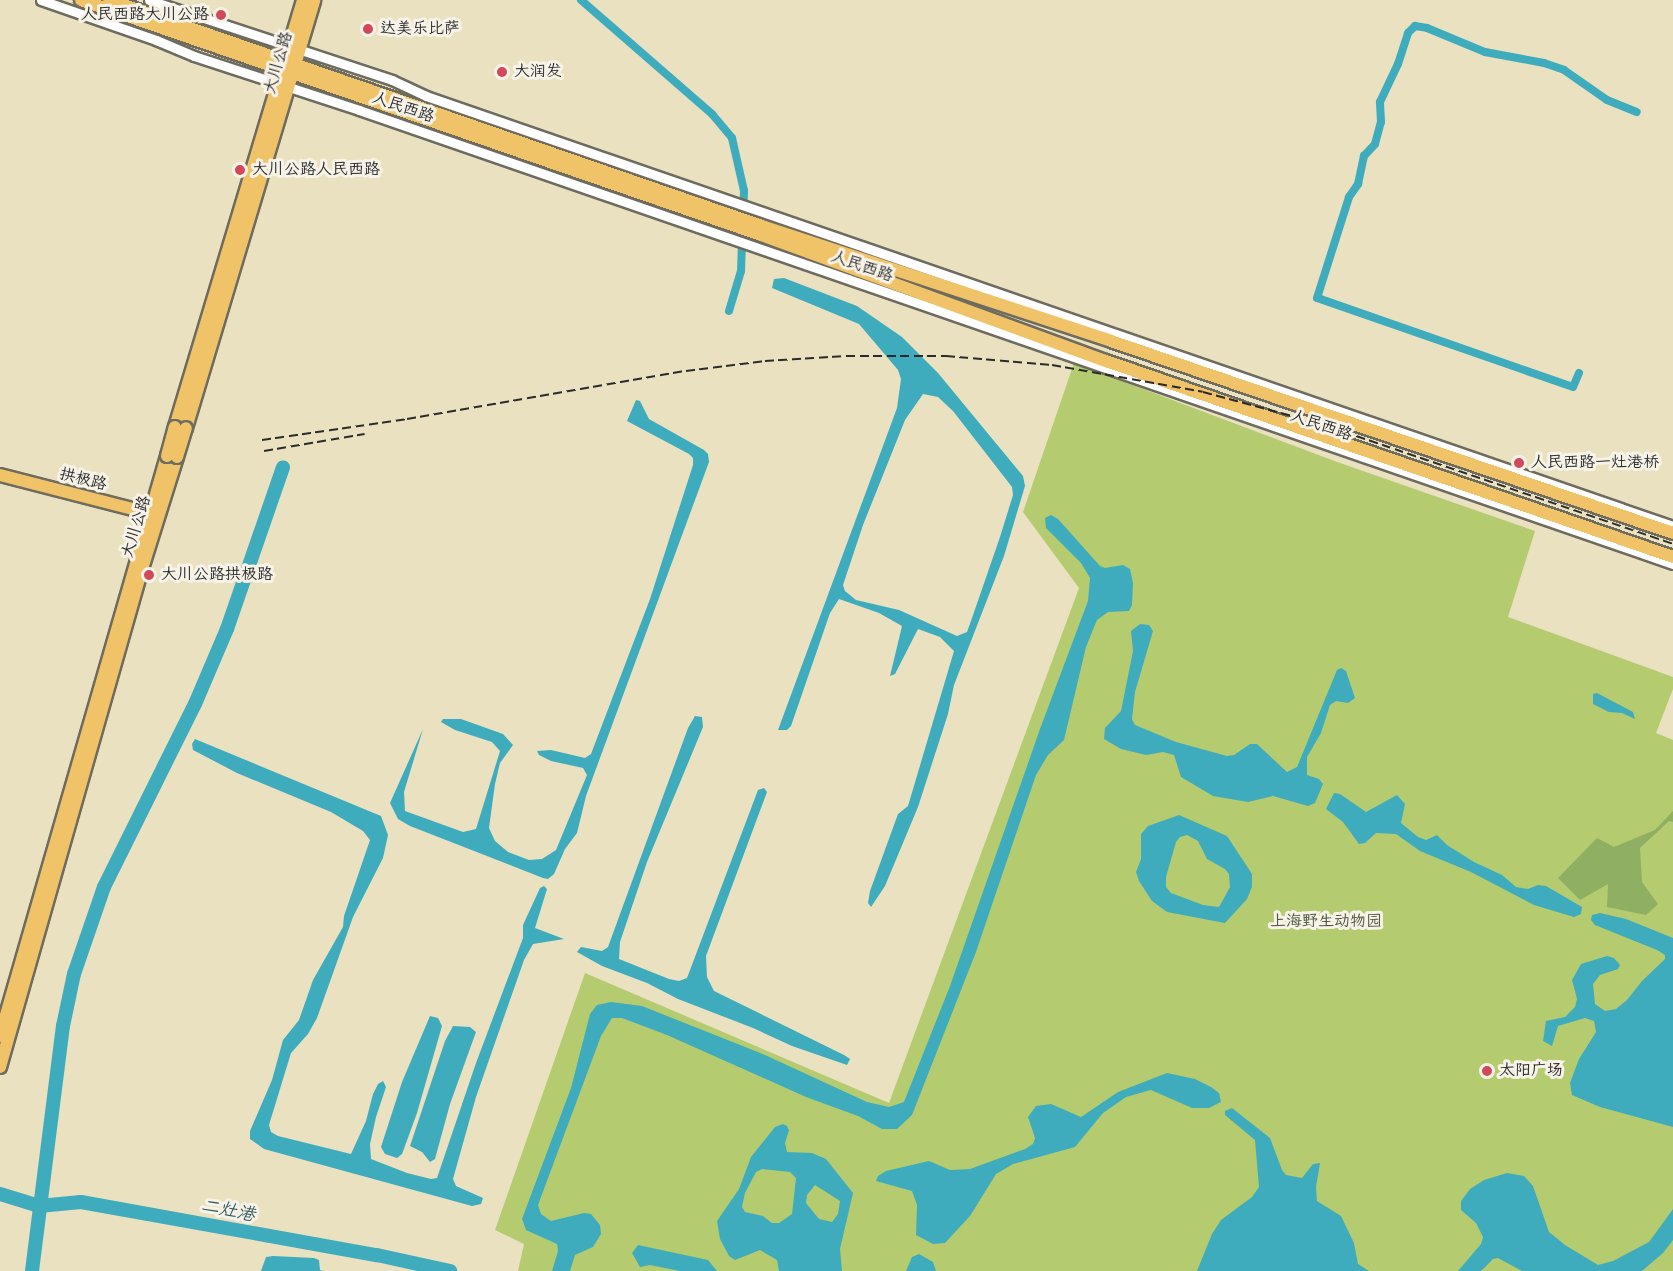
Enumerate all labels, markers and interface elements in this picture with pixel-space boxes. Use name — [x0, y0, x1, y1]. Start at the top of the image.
place label: 人民西路大川公路 — [81, 5, 209, 25]
marker: 人民西路大川公路 — [214, 8, 228, 22]
place label: 达美乐比萨 — [380, 19, 460, 39]
marker: 达美乐比萨 — [361, 22, 375, 36]
street label: 大川公路 — [261, 30, 297, 96]
place label: 大润发 — [514, 62, 562, 82]
marker: 大润发 — [495, 65, 509, 79]
street label: 人民西路 — [370, 89, 436, 127]
place label: 大川公路人民西路 — [252, 160, 380, 180]
marker: 大川公路人民西路 — [233, 163, 247, 177]
street label: 人民西路 — [829, 248, 895, 286]
street label: 人民西路 — [1288, 407, 1354, 445]
place label: 人民西路一灶港桥 — [1531, 453, 1659, 473]
marker: 人民西路一灶港桥 — [1512, 456, 1526, 470]
street label: 拱极路 — [57, 465, 109, 495]
street label: 大川公路 — [118, 494, 156, 560]
place label: 大川公路拱极路 — [161, 565, 273, 585]
marker: 大川公路拱极路 — [142, 568, 156, 582]
park label: 上海野生动物园 — [1270, 912, 1382, 932]
place label: 太阳广场 — [1499, 1061, 1563, 1081]
marker: 太阳广场 — [1480, 1064, 1494, 1078]
water label: 二灶港 — [199, 1195, 257, 1227]

